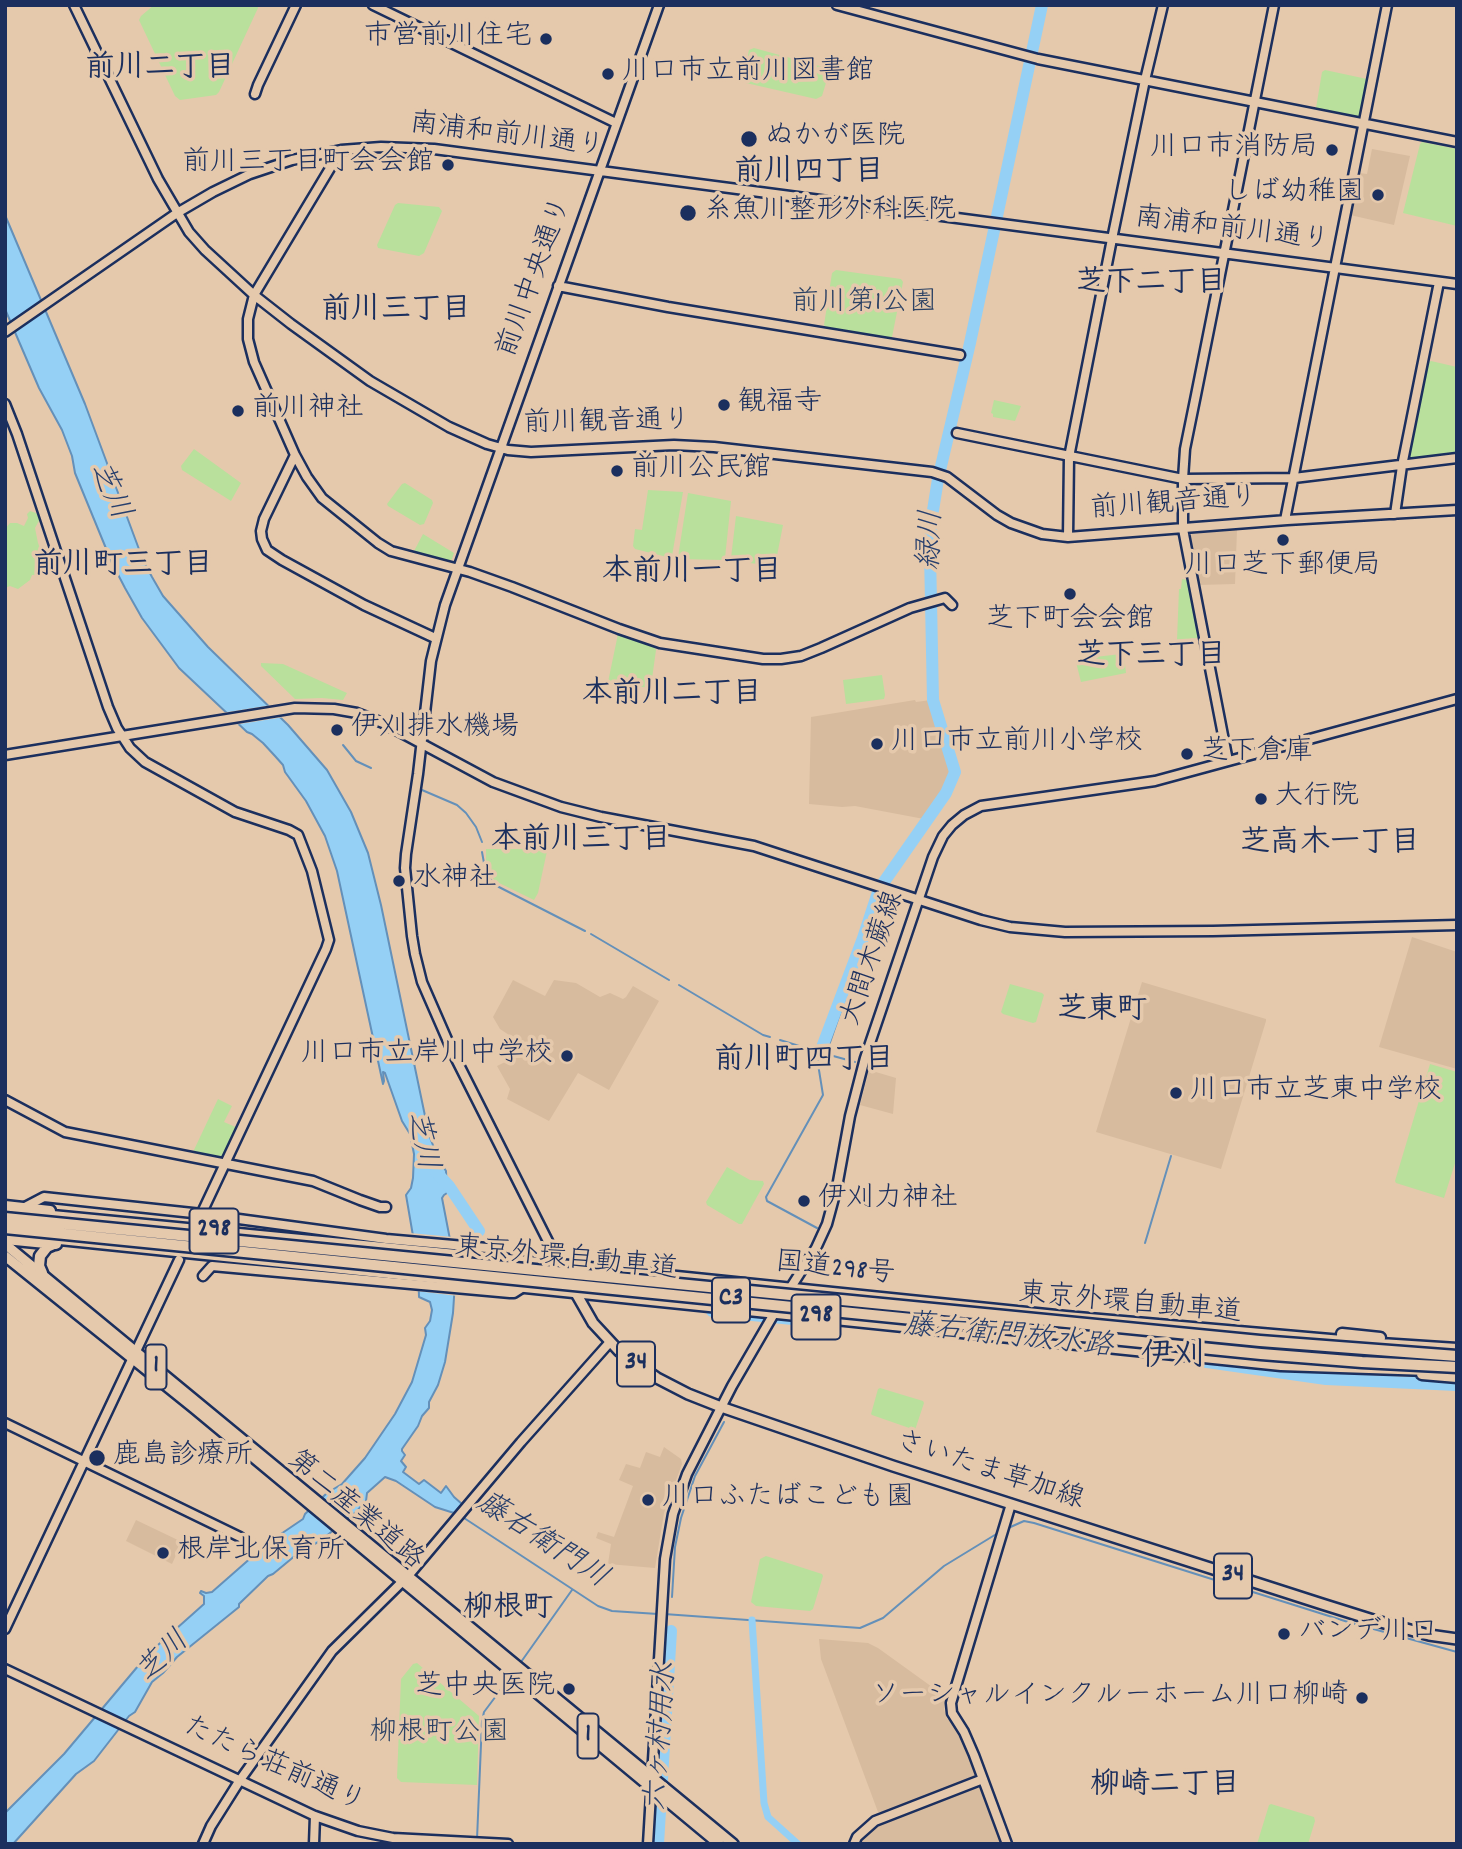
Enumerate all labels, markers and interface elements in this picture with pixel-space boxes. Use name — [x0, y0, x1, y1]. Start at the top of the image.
place label: 市営前川住宅 — [364, 22, 532, 56]
marker: 市営前川住宅 — [538, 31, 554, 47]
district label: 前川二丁目 — [85, 53, 235, 89]
place label: 川口市立前川図書館 — [622, 57, 874, 91]
marker: 川口市立前川図書館 — [600, 66, 616, 82]
street label: 南浦和前川通り — [408, 109, 606, 167]
place label: ぬかが医院 — [765, 122, 905, 156]
marker: ぬかが医院 — [739, 129, 759, 149]
place label: 川口市消防局 — [1150, 133, 1318, 167]
marker: 川口市消防局 — [1324, 142, 1340, 158]
place label: 前川三丁目町会会館 — [182, 148, 434, 182]
marker: 前川三丁目町会会館 — [440, 157, 456, 173]
district label: 前川四丁目 — [734, 157, 884, 193]
place label: しば幼稚園 — [1224, 178, 1364, 212]
marker: しば幼稚園 — [1370, 187, 1386, 203]
street label: 前川中央通り — [492, 193, 582, 363]
place label: 糸魚川整形外科医院 — [704, 196, 956, 230]
marker: 糸魚川整形外科医院 — [678, 203, 698, 223]
street label: 南浦和前川通り — [1133, 203, 1331, 261]
district label: 芝下二丁目 — [1076, 268, 1226, 304]
park label: 前川第1公園 — [791, 288, 937, 322]
district label: 前川三丁目 — [321, 295, 471, 331]
place label: 観福寺 — [738, 388, 822, 422]
place label: 前川神社 — [252, 394, 364, 428]
marker: 観福寺 — [716, 397, 732, 413]
marker: 前川神社 — [230, 403, 246, 419]
street label: 前川観音通り — [523, 407, 691, 443]
place label: 前川公民館 — [631, 454, 771, 488]
water label: 芝川 — [78, 457, 136, 527]
marker: 前川公民館 — [609, 463, 625, 479]
street label: 前川観音通り — [1089, 483, 1259, 529]
water label: 緑川 — [914, 509, 954, 571]
marker: 川口芝下郵便局 — [1275, 532, 1291, 548]
district label: 前川町三丁目 — [33, 550, 213, 586]
place label: 川口芝下郵便局 — [1185, 551, 1381, 585]
district label: 本前川一丁目 — [602, 557, 782, 593]
marker: 芝下町会会館 — [1062, 586, 1078, 602]
place label: 芝下町会会館 — [986, 605, 1154, 639]
district label: 芝下三丁目 — [1076, 641, 1226, 677]
district label: 本前川二丁目 — [582, 679, 762, 715]
place label: 伊刈排水機場 — [351, 713, 519, 747]
marker: 伊刈排水機場 — [329, 722, 345, 738]
place label: 川口市立前川小学校 — [891, 727, 1143, 761]
marker: 川口市立前川小学校 — [869, 736, 885, 752]
place label: 芝下倉庫 — [1201, 737, 1313, 771]
marker: 芝下倉庫 — [1179, 746, 1195, 762]
place label: 大行院 — [1275, 782, 1359, 816]
marker: 大行院 — [1253, 791, 1269, 807]
district label: 本前川三丁目 — [491, 825, 671, 861]
district label: 芝高木一丁目 — [1240, 828, 1420, 864]
place label: 水神社 — [413, 864, 497, 898]
marker: 水神社 — [391, 873, 407, 889]
street label: 大間木蕨線 — [836, 887, 914, 1031]
district label: 芝東町 — [1057, 995, 1147, 1031]
place label: 川口市立岸川中学校 — [301, 1039, 553, 1073]
district label: 前川町四丁目 — [714, 1045, 894, 1081]
marker: 川口市立岸川中学校 — [559, 1048, 575, 1064]
place label: 川口市立芝東中学校 — [1190, 1076, 1442, 1110]
marker: 川口市立芝東中学校 — [1168, 1085, 1184, 1101]
water label: 芝川 — [395, 1108, 443, 1174]
place label: 伊刈力神社 — [818, 1184, 958, 1218]
marker: 伊刈力神社 — [796, 1193, 812, 1209]
road number: 298 — [190, 1208, 238, 1254]
street label: 東京外環自動車道 — [453, 1233, 679, 1289]
street label: 国道298号 — [773, 1248, 897, 1294]
road number: C3 — [712, 1278, 750, 1322]
street label: 東京外環自動車道 — [1017, 1280, 1243, 1332]
road number: 298 — [792, 1294, 840, 1340]
water label: 藤右衛門放水路 — [902, 1310, 1114, 1368]
district label: 伊刈 — [1141, 1341, 1205, 1379]
road number: 34 — [617, 1342, 655, 1386]
road number: 1 — [146, 1344, 166, 1390]
street label: さいたま草加線 — [891, 1427, 1087, 1519]
place label: 鹿島診療所 — [113, 1441, 253, 1475]
street label: 第二産業道路 — [279, 1445, 429, 1579]
marker: 鹿島診療所 — [87, 1448, 107, 1468]
place label: 川口ふたばこども園 — [662, 1483, 914, 1517]
water label: 藤右衛門川 — [468, 1487, 614, 1599]
marker: 川口ふたばこども園 — [640, 1492, 656, 1508]
place label: 根岸北保育所 — [177, 1536, 345, 1570]
marker: 根岸北保育所 — [155, 1545, 171, 1561]
road number: 34 — [1214, 1554, 1252, 1598]
district label: 柳根町 — [463, 1593, 553, 1629]
place label: バンデ川口 — [1298, 1617, 1438, 1651]
water label: 芝川 — [131, 1625, 199, 1693]
marker: バンデ川口 — [1276, 1626, 1292, 1642]
water label: 六ヶ村用水 — [641, 1661, 687, 1813]
place label: 芝中央医院 — [415, 1672, 555, 1706]
marker: 芝中央医院 — [561, 1681, 577, 1697]
place label: ソーシャルインクルーホーム川口柳崎 — [871, 1681, 1348, 1715]
marker: ソーシャルインクルーホーム川口柳崎 — [1354, 1690, 1370, 1706]
street label: たたら荘前通り — [177, 1712, 369, 1822]
road number: 1 — [578, 1714, 598, 1758]
park label: 柳根町公園 — [369, 1718, 509, 1752]
district label: 柳崎二丁目 — [1090, 1770, 1240, 1806]

